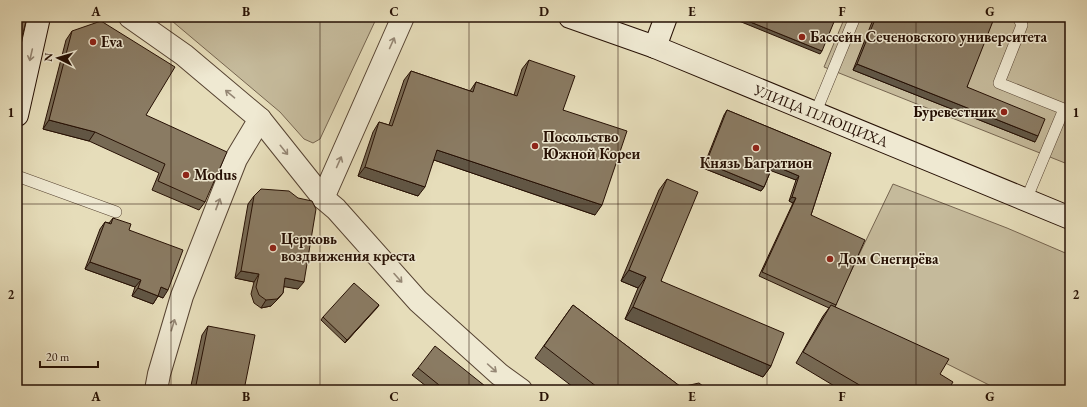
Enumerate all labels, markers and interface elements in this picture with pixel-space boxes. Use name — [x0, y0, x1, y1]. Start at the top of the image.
text: A — [90, 3, 101, 20]
text: B — [242, 3, 250, 20]
text: C — [389, 3, 399, 20]
text: D — [539, 3, 549, 20]
text: E — [688, 3, 696, 20]
text: F — [838, 3, 846, 20]
text: G — [985, 3, 995, 20]
place label: Бассейн Сеченовского университета — [810, 27, 1048, 46]
place label: Eva — [101, 32, 123, 51]
marker: Бассейн Сеченовского университета — [797, 32, 807, 42]
marker: Eva — [88, 37, 98, 47]
north arrow — [38, 38, 78, 78]
one-way arrow — [389, 38, 396, 50]
one-way arrow — [26, 48, 34, 61]
text: N — [41, 52, 55, 62]
street label: УЛИЦА ПЛЮЩИХА — [750, 80, 892, 151]
one-way arrow — [225, 89, 235, 98]
place label: Буревестник — [913, 102, 997, 121]
text: 1 — [8, 104, 15, 121]
text: 1 — [1073, 104, 1080, 121]
marker: Буревестник — [999, 107, 1009, 117]
place label: Посольство Южной Кореи — [543, 127, 640, 163]
marker: Посольство Южной Кореи — [530, 141, 540, 151]
marker: Князь Багратион — [751, 143, 761, 153]
one-way arrow — [280, 144, 289, 155]
place label: Князь Багратион — [700, 153, 813, 172]
one-way arrow — [336, 157, 343, 169]
place label: Modus — [194, 165, 237, 184]
marker: Modus — [181, 170, 191, 180]
one-way arrow — [215, 198, 223, 210]
place label: Церковь воздвижения креста — [281, 229, 416, 265]
marker: Церковь воздвижения креста — [268, 243, 278, 253]
place label: Дом Снегирёва — [838, 249, 939, 268]
marker: Дом Снегирёва — [825, 254, 835, 264]
one-way arrow — [393, 273, 402, 284]
text: 2 — [8, 286, 15, 303]
text: 2 — [1073, 286, 1080, 303]
one-way arrow — [170, 319, 177, 332]
scale bar — [40, 343, 98, 369]
text: 20 m — [46, 349, 70, 365]
one-way arrow — [487, 363, 497, 372]
text: A — [90, 388, 101, 405]
text: B — [242, 388, 250, 405]
text: C — [389, 388, 399, 405]
text: D — [539, 388, 549, 405]
text: E — [688, 388, 696, 405]
text: F — [838, 388, 846, 405]
text: G — [985, 388, 995, 405]

